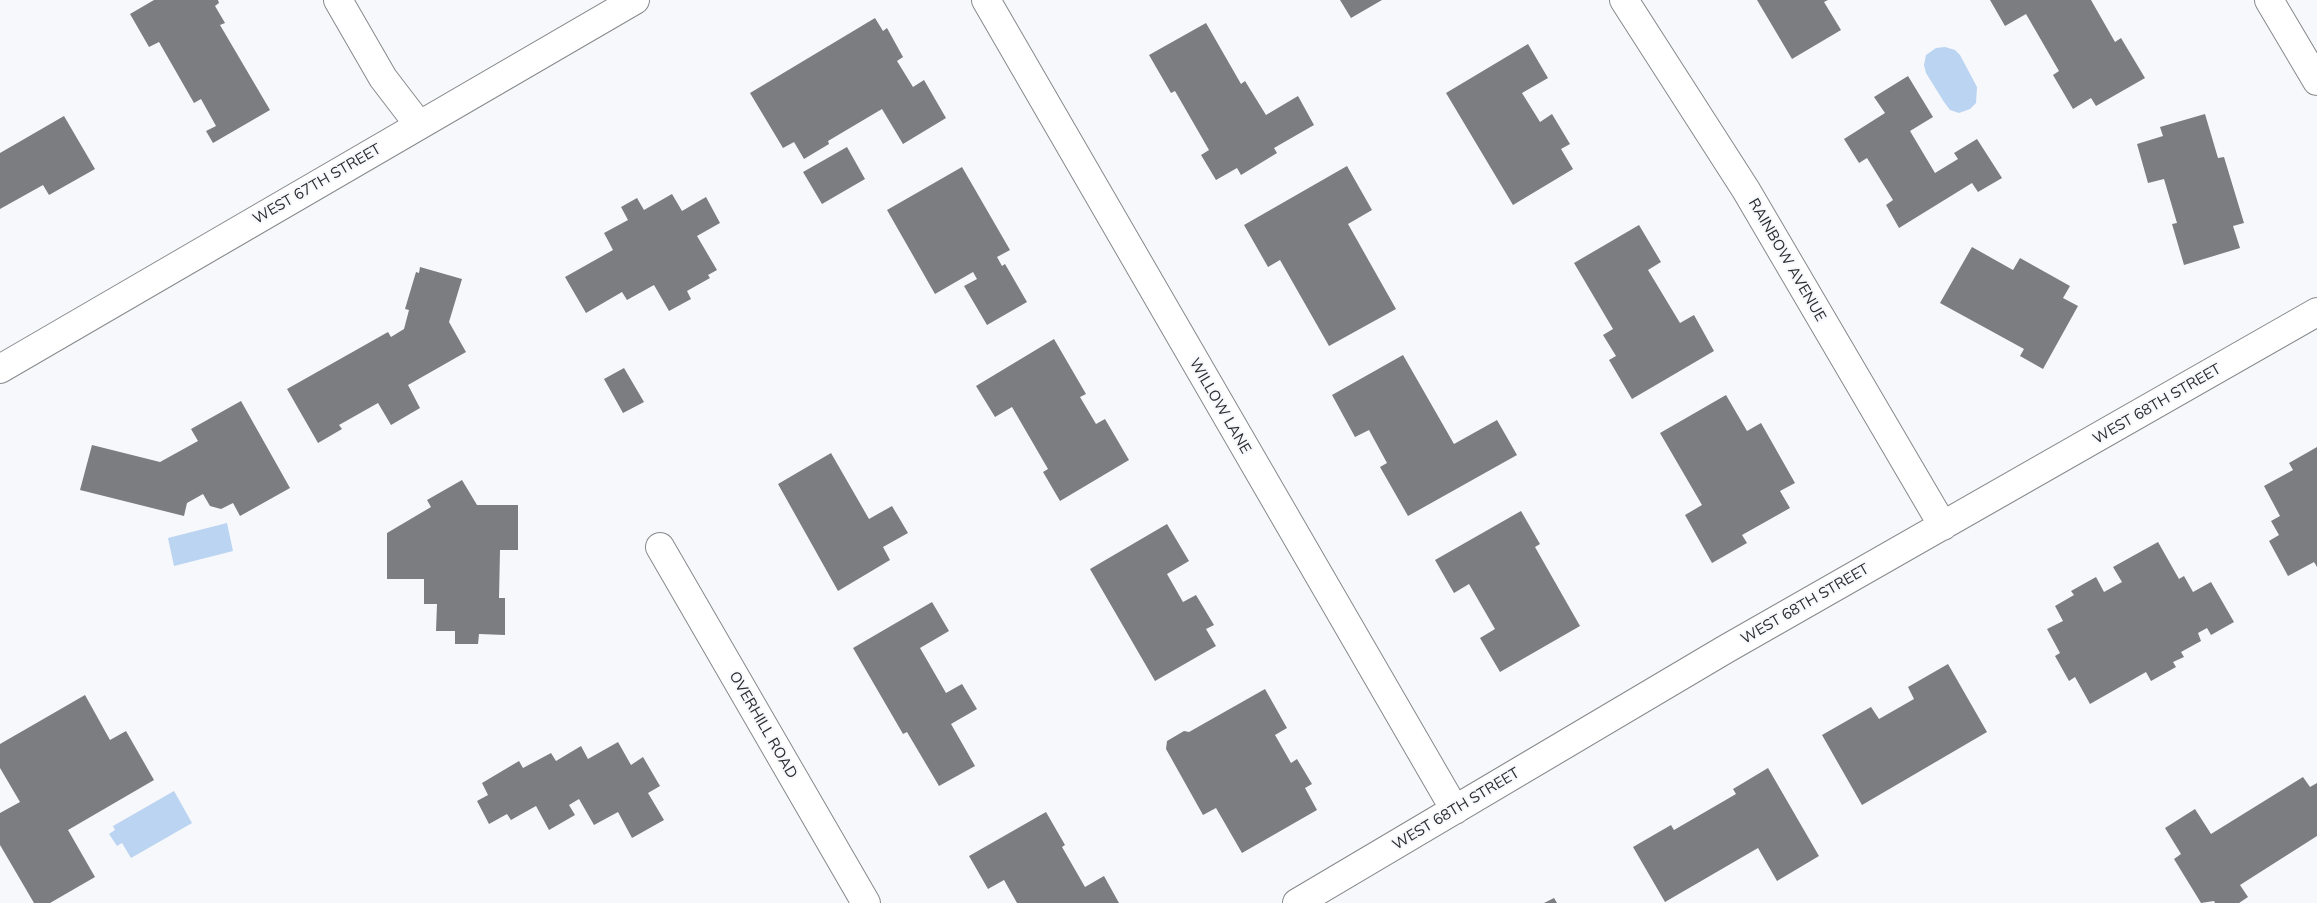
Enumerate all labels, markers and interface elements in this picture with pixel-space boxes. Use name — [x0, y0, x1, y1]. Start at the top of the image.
street label: WEST 67TH STREET — [250, 140, 384, 228]
street label: RAINBOW AVENUE — [1744, 195, 1830, 325]
street label: WILLOW LANE — [1185, 355, 1255, 457]
street label: WEST 68TH STREET — [2090, 360, 2224, 448]
street label: WEST 68TH STREET — [1738, 560, 1872, 648]
street label: OVERHILL ROAD — [725, 668, 801, 782]
street label: WEST 68TH STREET — [1389, 764, 1523, 854]

